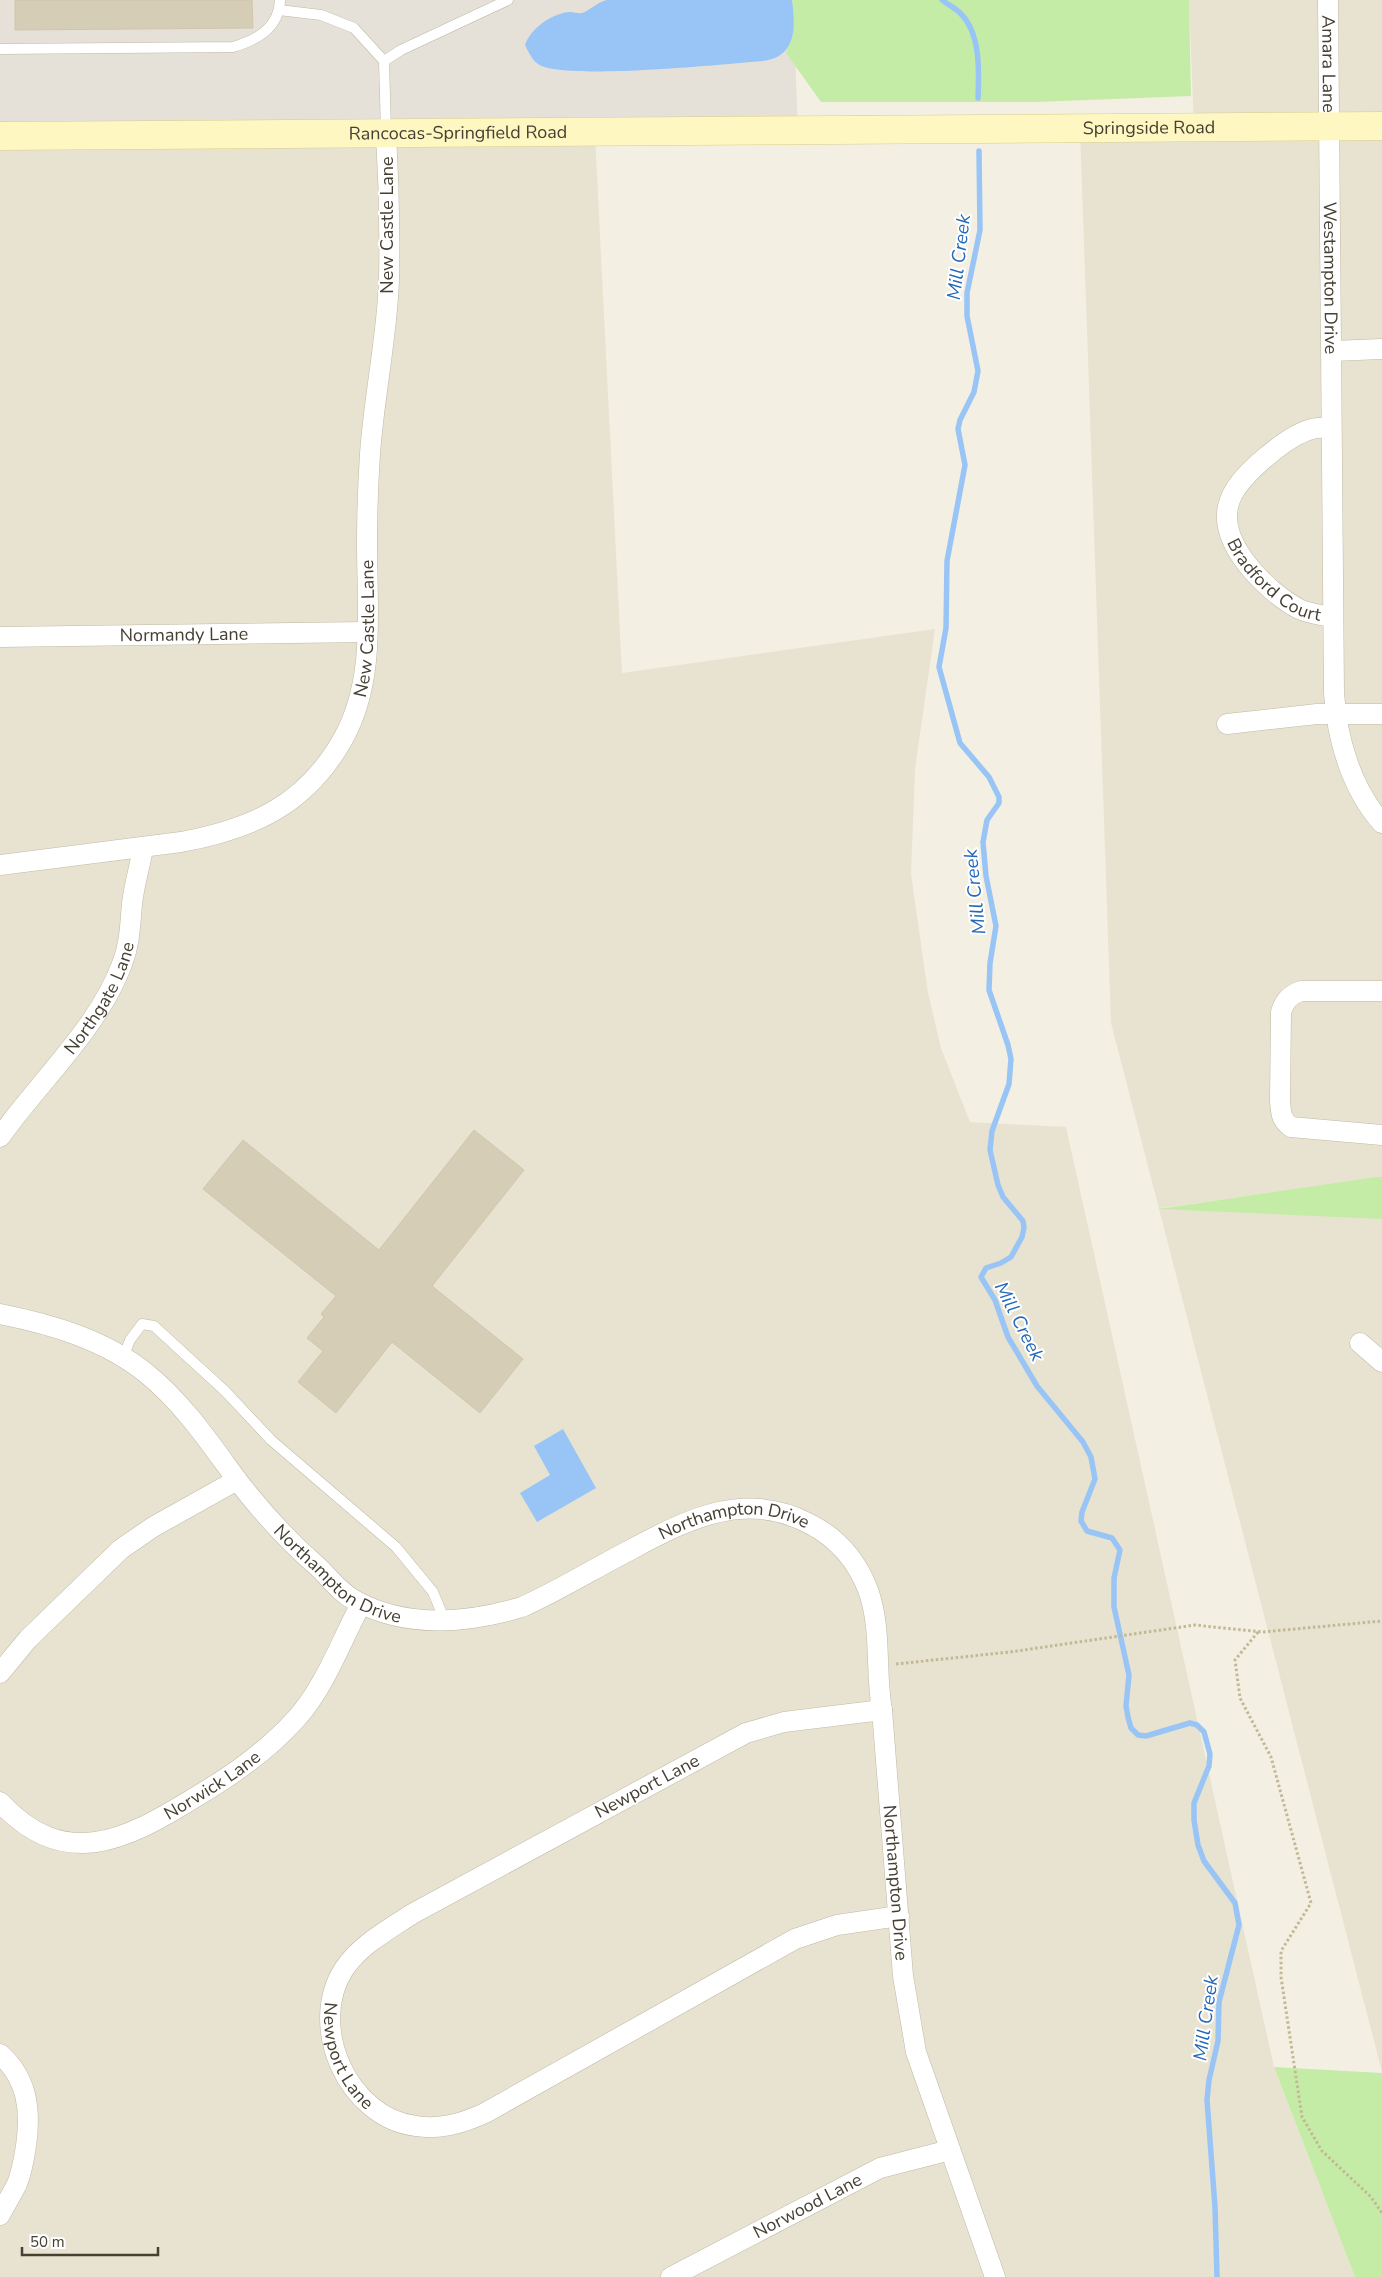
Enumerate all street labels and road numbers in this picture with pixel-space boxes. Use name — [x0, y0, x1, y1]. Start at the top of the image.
street label: Amara Lane — [1316, 15, 1341, 113]
street label: Springside Road — [1083, 115, 1215, 140]
street label: Rancocas-Springfield Road — [349, 120, 567, 145]
street label: New Castle Lane — [375, 156, 399, 294]
street label: Westampton Drive — [1318, 202, 1343, 354]
street label: Bradford Court — [1221, 534, 1324, 627]
street label: New Castle Lane — [348, 560, 380, 699]
street label: Normandy Lane — [120, 622, 248, 647]
street label: Northgate Lane — [59, 940, 140, 1060]
street label: Northampton Drive — [654, 1496, 814, 1545]
street label: Northampton Drive — [268, 1519, 404, 1629]
street label: Norwick Lane — [159, 1745, 266, 1825]
street label: Newport Lane — [590, 1748, 704, 1824]
street label: Northampton Drive — [878, 1804, 914, 1961]
street label: Newport Lane — [318, 2001, 379, 2115]
street label: Norwood Lane — [749, 2167, 866, 2244]

